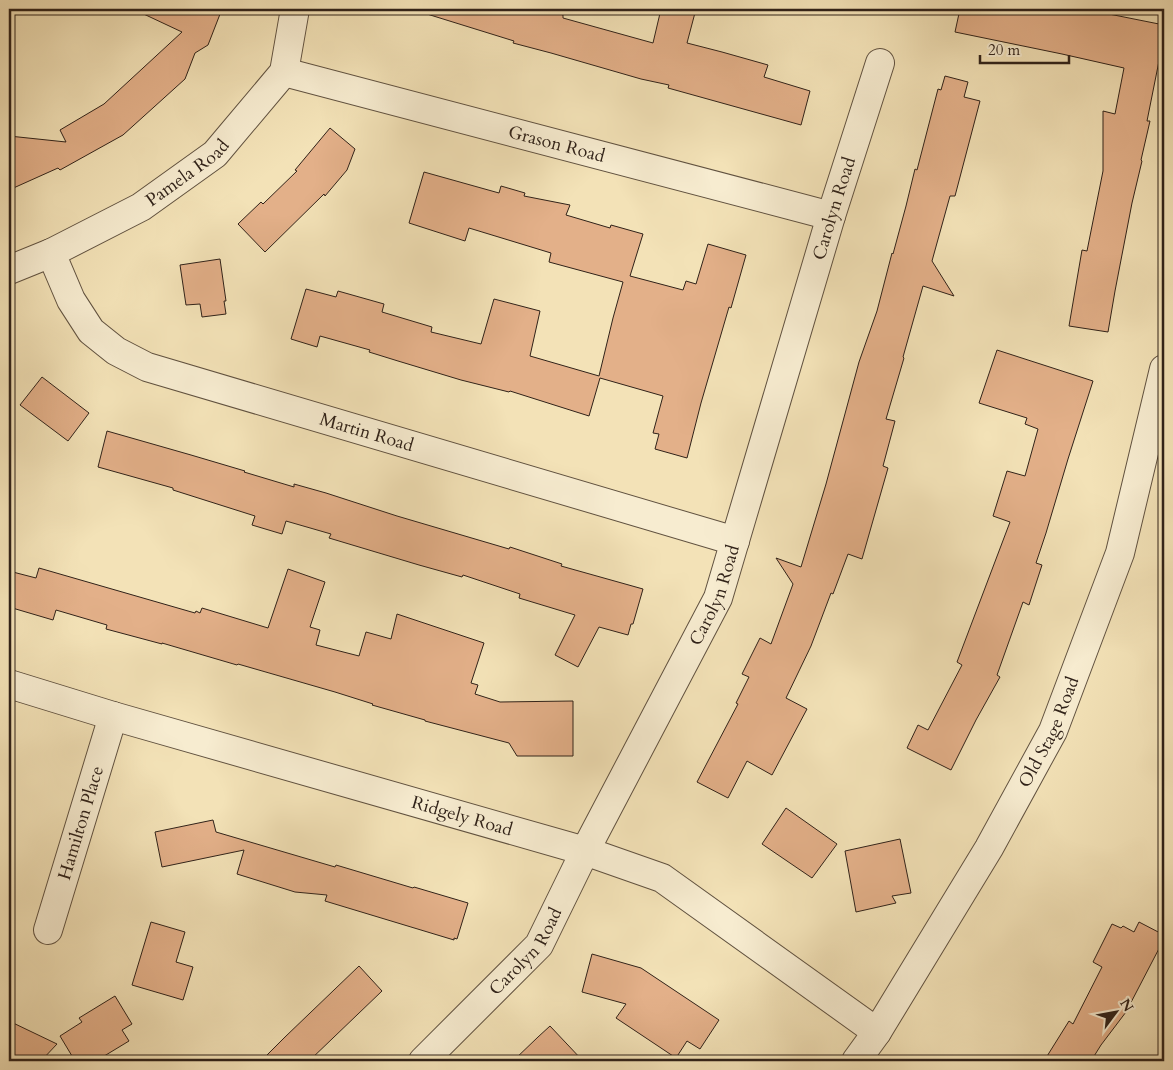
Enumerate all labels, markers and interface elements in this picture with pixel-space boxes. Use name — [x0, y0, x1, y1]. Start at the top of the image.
scale bar — [980, 32, 1069, 64]
text: 20 m — [988, 40, 1020, 60]
street label: Grason Road — [506, 120, 608, 169]
street label: Pamela Road — [141, 134, 235, 213]
street label: Carolyn Road — [807, 153, 862, 263]
street label: Martin Road — [317, 407, 417, 458]
street label: Carolyn Road — [683, 542, 746, 650]
street label: Old Stage Road — [1012, 673, 1086, 792]
street label: Hamilton Place — [52, 763, 110, 883]
street label: Ridgely Road — [409, 790, 516, 843]
street label: Carolyn Road — [484, 903, 569, 1001]
north arrow — [1090, 988, 1140, 1038]
text: N — [1115, 995, 1138, 1016]

